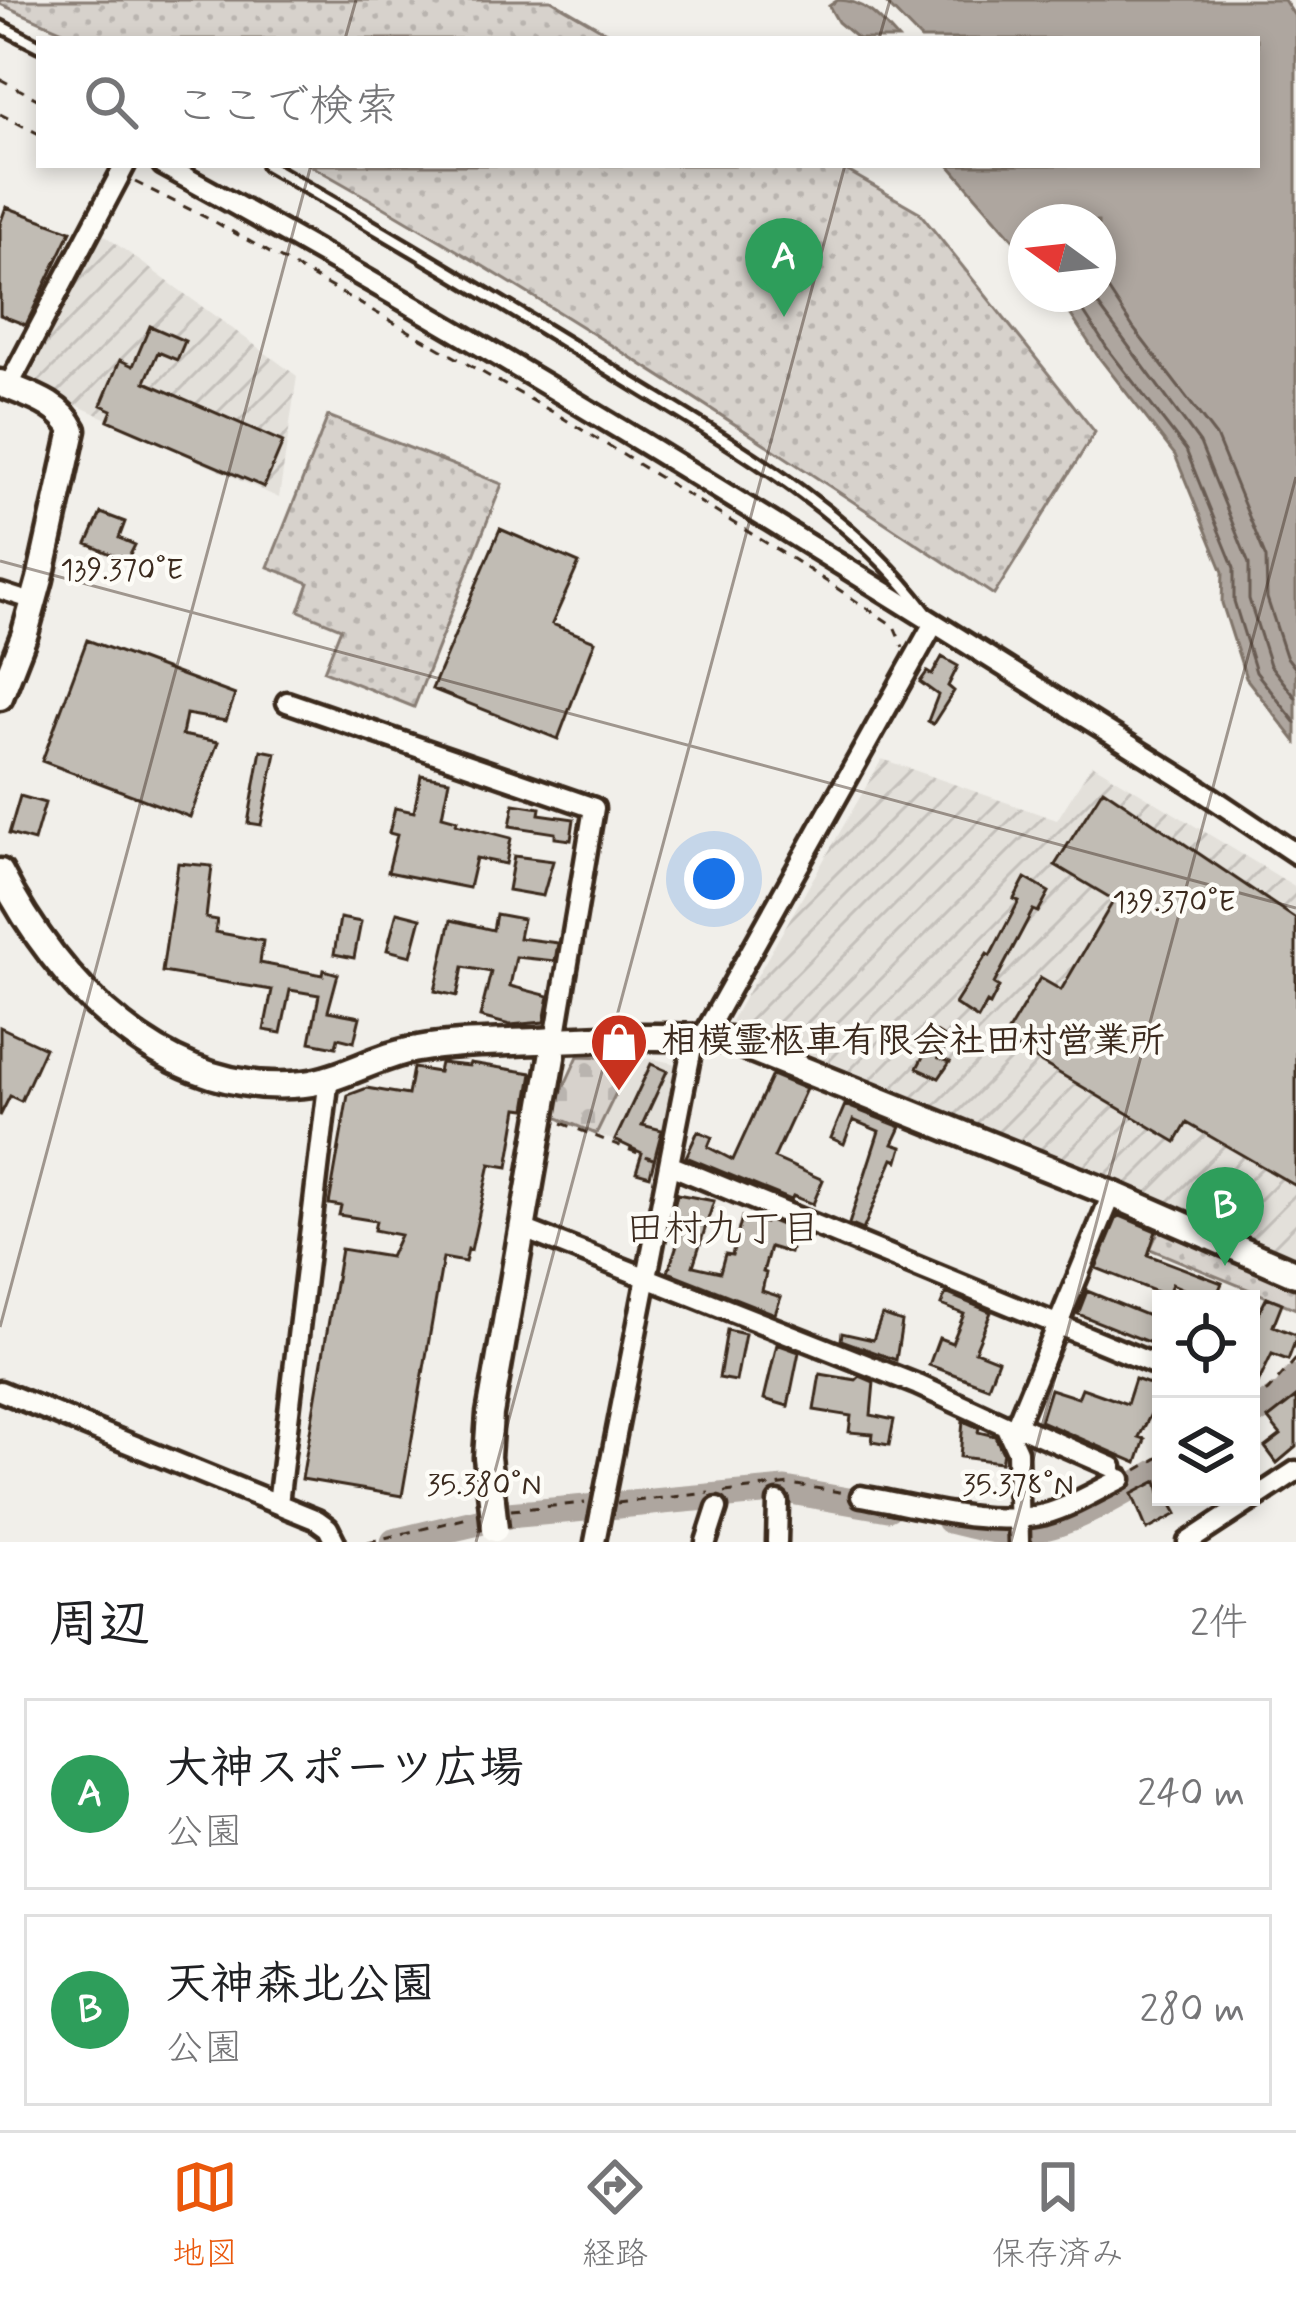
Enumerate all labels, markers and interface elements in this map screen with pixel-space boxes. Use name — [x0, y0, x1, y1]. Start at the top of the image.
search box — [36, 36, 1260, 168]
icon: search — [78, 69, 144, 135]
text: ここで検索 — [174, 78, 399, 137]
north arrow — [1008, 204, 1116, 312]
pin: A — [745, 218, 823, 317]
text: 139.370°E — [60, 551, 184, 590]
your location — [684, 849, 744, 909]
text: 139.370°E — [1112, 883, 1236, 922]
shop icon: 相模霊柩車有限会社田村営業所 — [588, 1011, 650, 1093]
place label: 相模霊柩車有限会社田村営業所 — [661, 1019, 1165, 1066]
pin: B — [1186, 1167, 1264, 1266]
district label: 田村九丁目 — [625, 1205, 821, 1256]
map controls — [1152, 1290, 1260, 1506]
button: locate — [1152, 1290, 1260, 1398]
button: layers — [1152, 1398, 1260, 1506]
text: 35.380°N — [427, 1466, 541, 1505]
text: 35.378°N — [962, 1466, 1074, 1505]
text: 周辺 — [48, 1593, 150, 1659]
text: 2件 — [1190, 1599, 1248, 1650]
text: 大神スポーツ広場 — [165, 1740, 524, 1799]
text: A — [77, 1769, 103, 1820]
text: 240 m — [1137, 1769, 1245, 1820]
text: 公園 — [165, 1808, 243, 1859]
text: 天神森北公園 — [165, 1956, 435, 2015]
text: B — [78, 1985, 102, 2036]
text: 280 m — [1140, 1985, 1245, 2036]
text: 公園 — [165, 2024, 243, 2075]
tab: 地図 — [172, 2154, 238, 2277]
tab: 経路 — [582, 2154, 648, 2277]
tab: 保存済み — [992, 2154, 1124, 2277]

